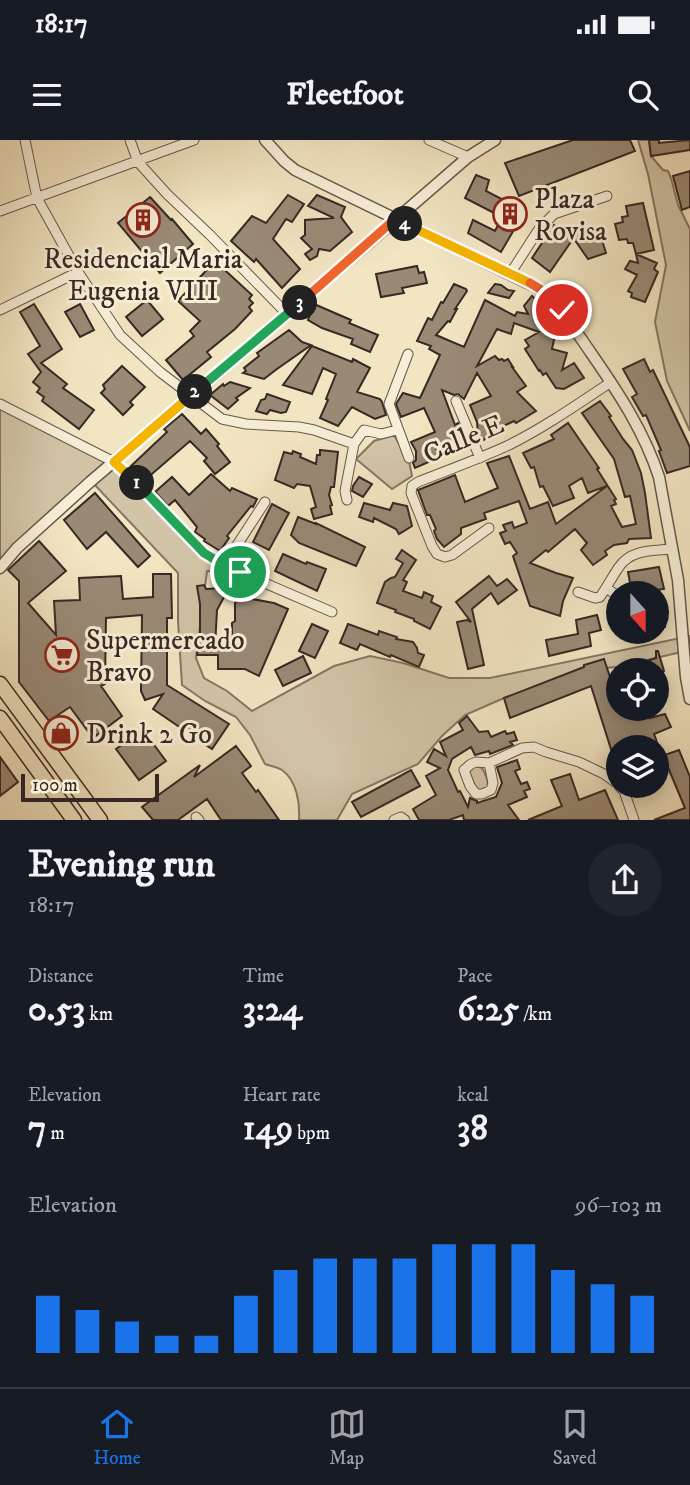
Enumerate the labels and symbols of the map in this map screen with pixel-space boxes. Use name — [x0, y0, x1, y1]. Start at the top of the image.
place label: Plaza Rovisa — [534, 182, 607, 249]
building icon: Plaza Rovisa — [491, 195, 529, 233]
building icon: Residencial Maria Eugenia VIII — [124, 201, 162, 239]
pin: 4 — [388, 206, 422, 242]
place label: Residencial Maria Eugenia VIII — [43, 242, 243, 309]
pin — [532, 280, 592, 340]
pin: 3 — [282, 286, 318, 320]
pin: 2 — [178, 374, 212, 410]
street label: Calle E — [418, 407, 509, 472]
pin: 1 — [120, 466, 154, 500]
pin — [210, 542, 270, 602]
north arrow — [606, 581, 668, 644]
place label: Supermercado Bravo — [86, 623, 245, 690]
supermarket icon: Supermercado Bravo — [43, 636, 81, 674]
shop icon: Drink 2 Go — [42, 714, 80, 752]
place label: Drink 2 Go — [86, 717, 212, 752]
scale bar — [21, 771, 159, 803]

